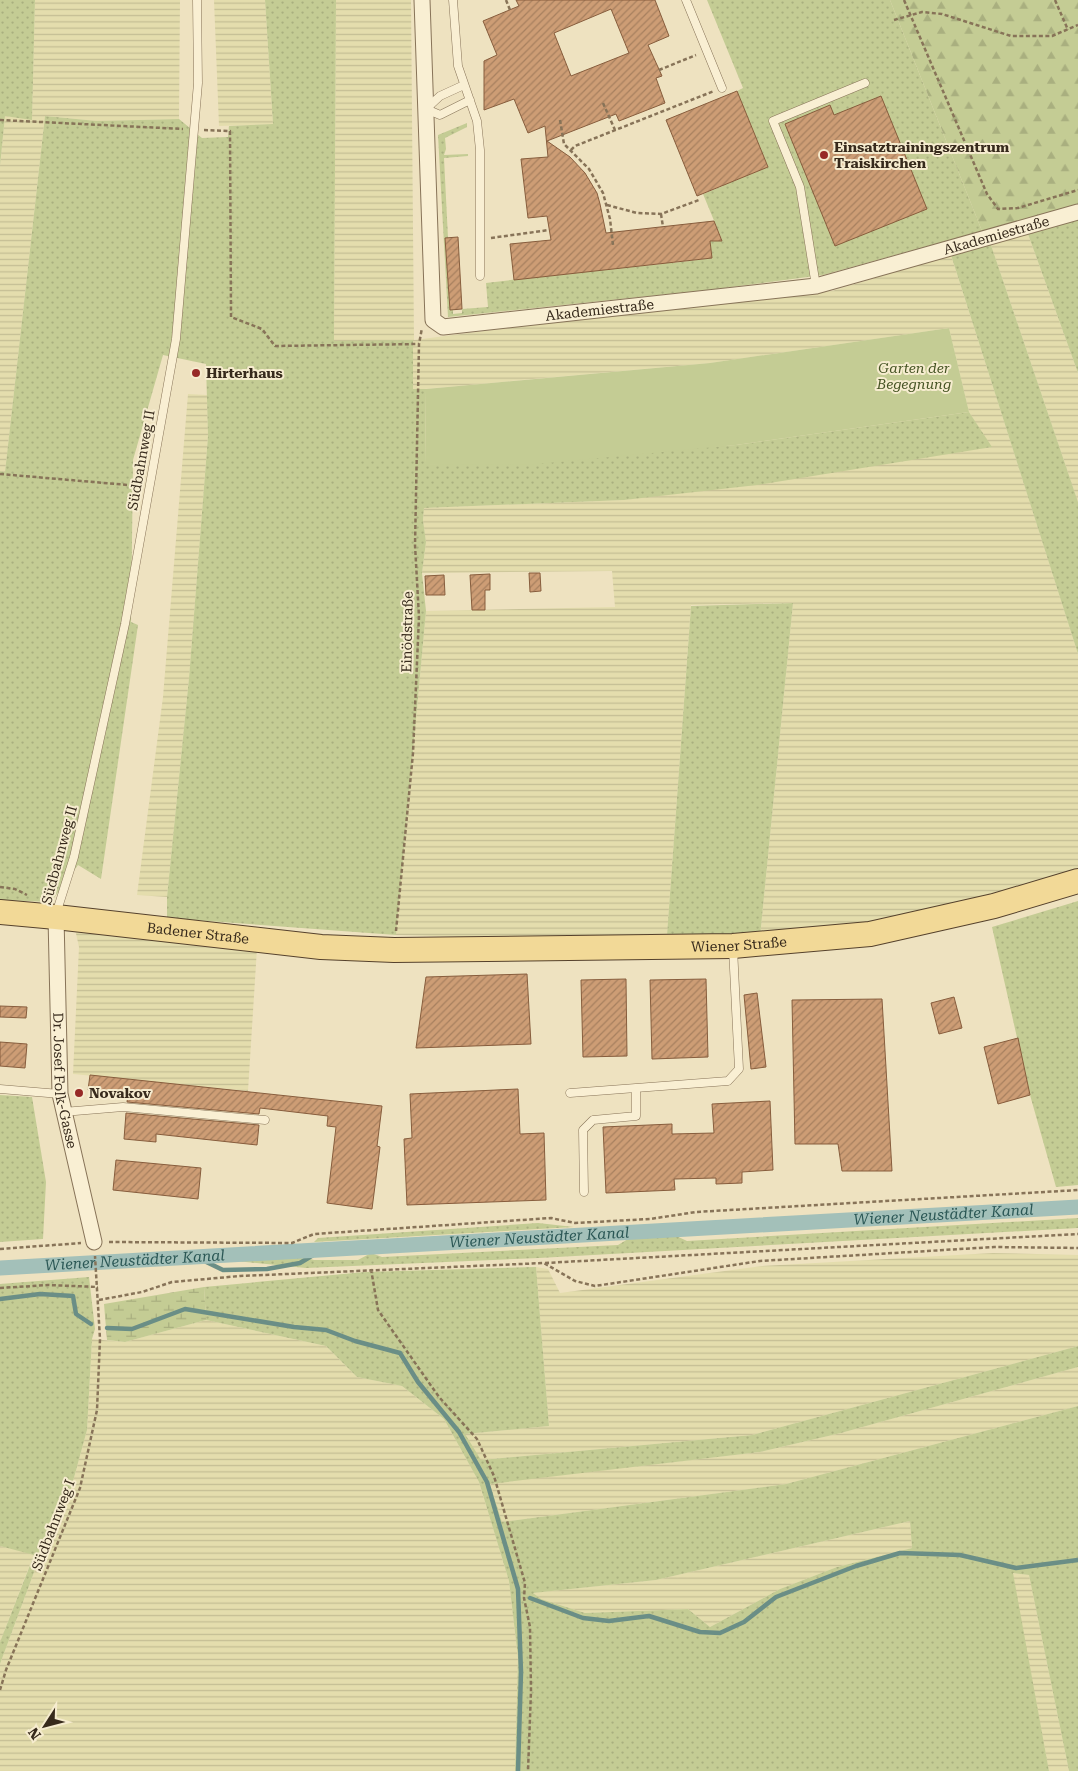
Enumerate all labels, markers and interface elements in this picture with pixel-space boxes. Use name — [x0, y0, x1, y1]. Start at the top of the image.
place label: Einsatztrainingszentrum Traiskirchen — [834, 139, 1010, 171]
marker: Einsatztrainingszentrum Traiskirchen — [818, 149, 830, 161]
street label: Akademiestraße — [942, 212, 1051, 258]
street label: Akademiestraße — [545, 296, 655, 324]
park label: Garten der Begegnung — [876, 360, 951, 392]
place label: Hirterhaus — [206, 365, 283, 381]
marker: Hirterhaus — [190, 367, 202, 379]
street label: Südbahnweg II — [124, 409, 158, 511]
street label: Einödstraße — [398, 591, 416, 673]
street label: Südbahnweg II — [38, 804, 80, 906]
street label: Badener Straße — [146, 919, 250, 947]
street label: Wiener Straße — [691, 933, 788, 954]
street label: Dr. Josef Folk-Gasse — [50, 1012, 80, 1150]
place label: Novakov — [89, 1085, 151, 1101]
marker: Novakov — [73, 1087, 85, 1099]
water label: Wiener Neustädter Kanal — [853, 1201, 1034, 1229]
water label: Wiener Neustädter Kanal — [449, 1223, 630, 1252]
water label: Wiener Neustädter Kanal — [44, 1246, 226, 1274]
street label: Südbahnweg I — [28, 1477, 78, 1573]
north arrow — [20, 1701, 70, 1751]
text: N — [25, 1724, 44, 1743]

